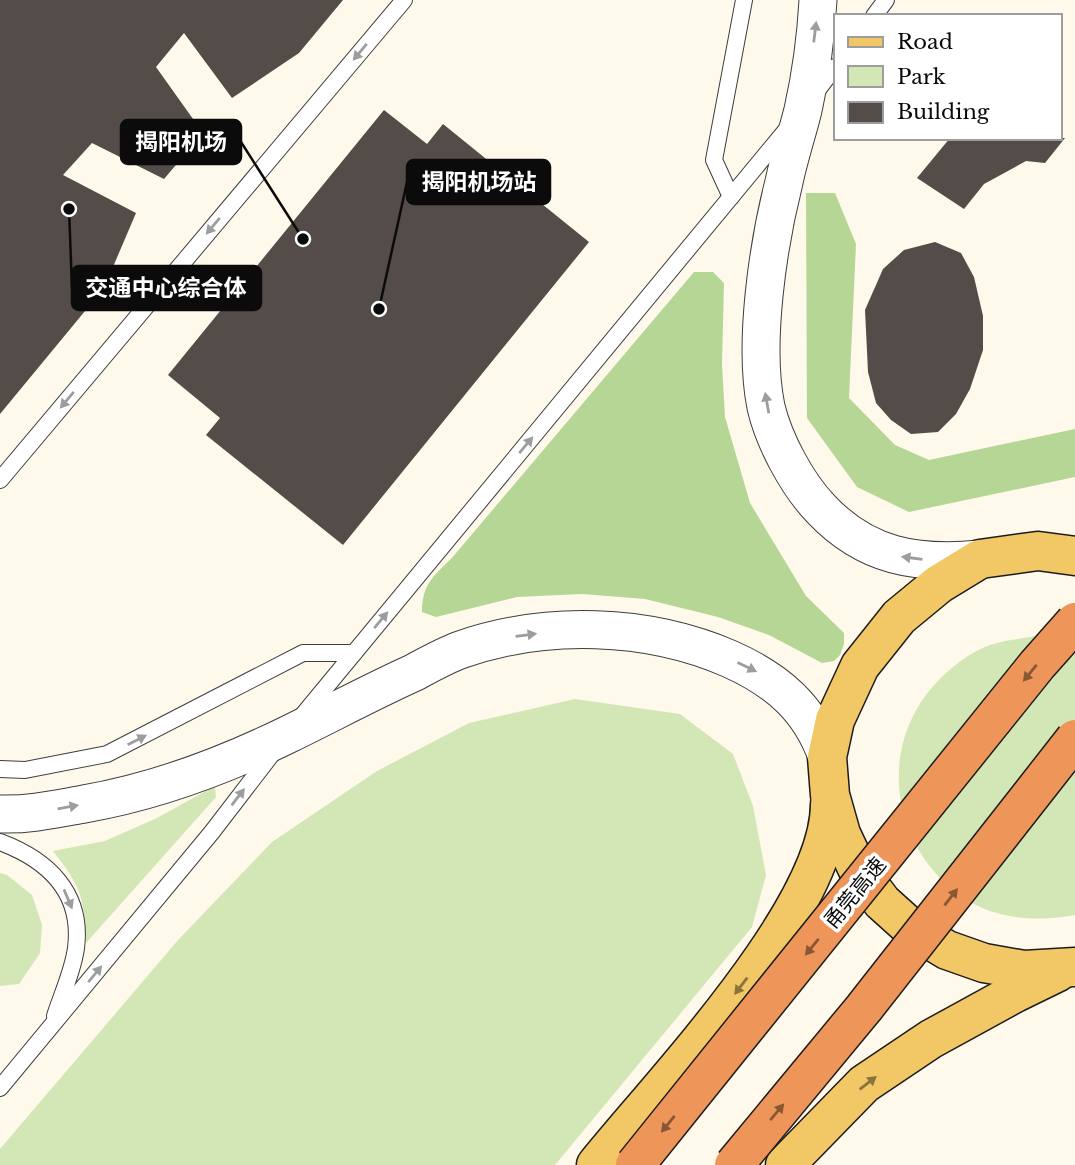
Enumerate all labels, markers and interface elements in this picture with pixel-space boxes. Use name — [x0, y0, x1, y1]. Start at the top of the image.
legend — [834, 14, 1061, 140]
one-way arrow — [810, 20, 821, 42]
text: Road — [897, 29, 953, 55]
one-way arrow — [353, 44, 368, 61]
text: Park — [897, 64, 946, 90]
text: Building — [897, 99, 990, 125]
callout: 揭阳机场 — [121, 120, 241, 164]
text: 揭阳机场 — [135, 128, 227, 156]
callout: 揭阳机场站 — [407, 160, 550, 204]
text: 揭阳机场站 — [422, 168, 537, 196]
one-way arrow — [206, 217, 221, 235]
callout: 交通中心综合体 — [72, 266, 261, 310]
text: 交通中心综合体 — [86, 274, 247, 302]
one-way arrow — [60, 392, 75, 409]
one-way arrow — [761, 392, 772, 414]
one-way arrow — [518, 436, 533, 453]
one-way arrow — [901, 552, 923, 563]
one-way arrow — [373, 612, 388, 629]
one-way arrow — [515, 629, 537, 640]
one-way arrow — [737, 662, 757, 673]
one-way arrow — [1023, 665, 1038, 682]
one-way arrow — [127, 734, 147, 745]
one-way arrow — [231, 789, 246, 807]
one-way arrow — [57, 801, 79, 812]
street label: 甬莞高速 — [818, 852, 892, 934]
one-way arrow — [943, 888, 957, 906]
one-way arrow — [63, 889, 74, 910]
one-way arrow — [804, 937, 819, 955]
one-way arrow — [87, 965, 102, 983]
one-way arrow — [734, 977, 749, 995]
one-way arrow — [858, 1075, 876, 1090]
one-way arrow — [769, 1104, 784, 1121]
one-way arrow — [661, 1114, 676, 1132]

